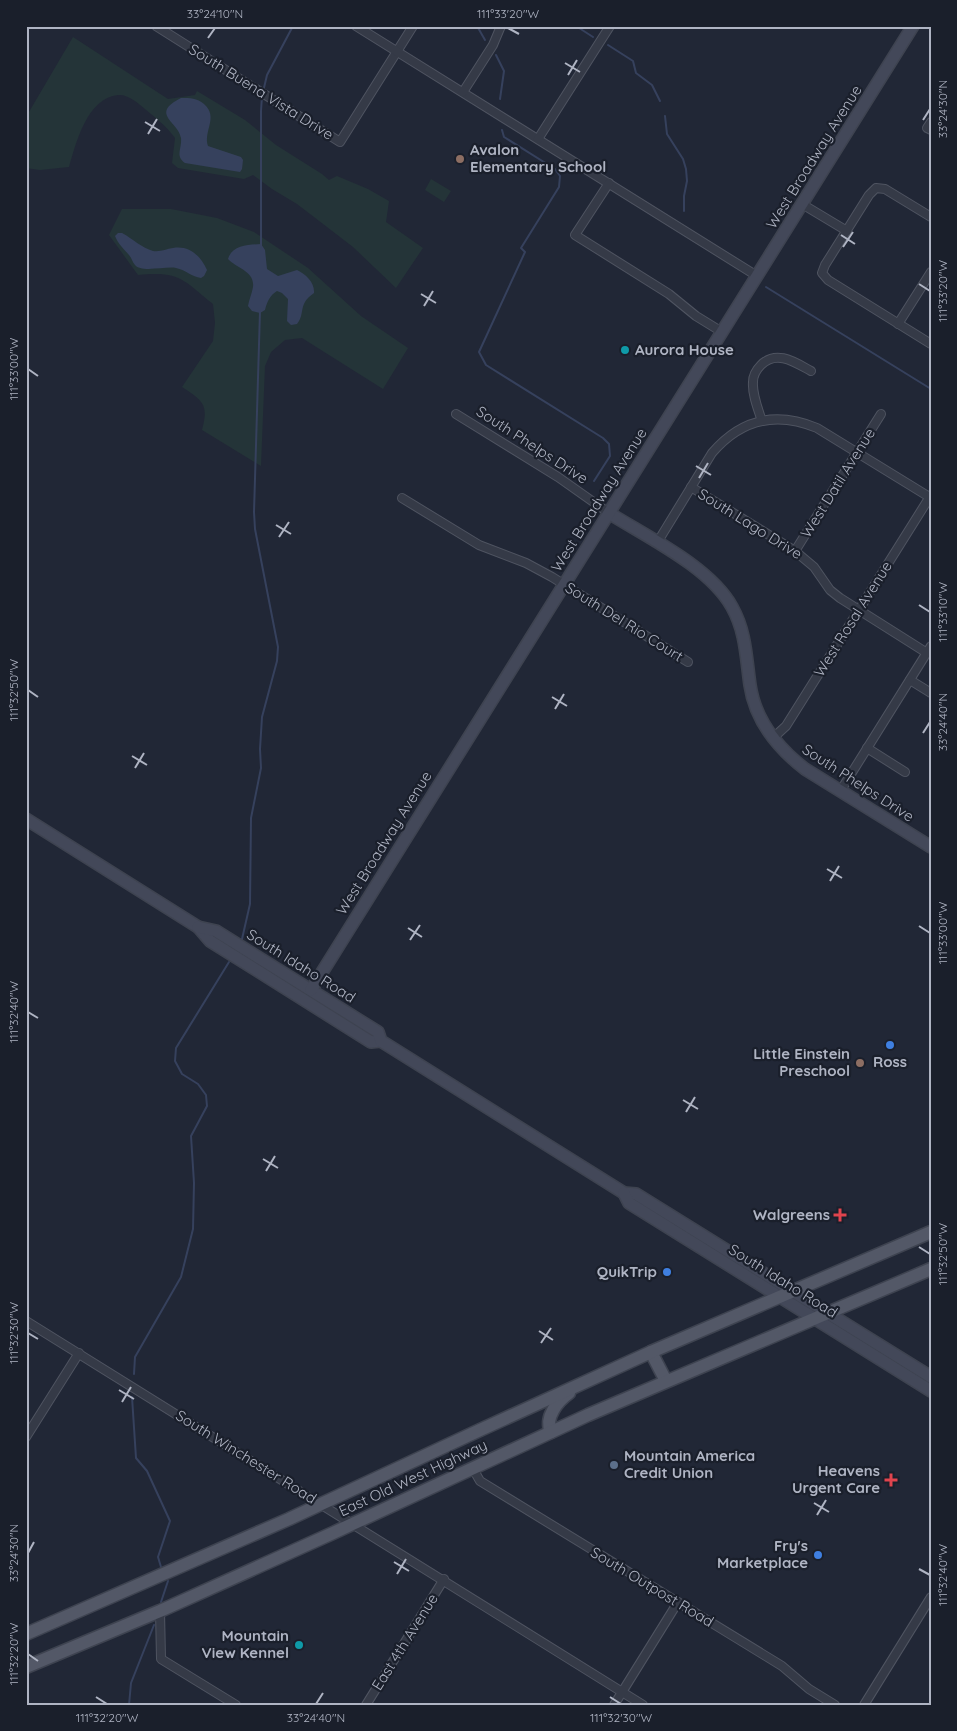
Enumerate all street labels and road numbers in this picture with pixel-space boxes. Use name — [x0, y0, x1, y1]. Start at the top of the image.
street label: South Buena Vista Drive — [185, 39, 337, 144]
street label: West Broadway Avenue — [762, 81, 866, 232]
street label: South Phelps Drive — [473, 401, 592, 488]
street label: West Broadway Avenue — [547, 424, 651, 575]
street label: West Datil Avenue — [796, 424, 879, 541]
street label: South Lago Drive — [695, 484, 806, 563]
street label: West Rosal Avenue — [809, 557, 896, 680]
street label: South Del Rio Court — [562, 578, 687, 665]
street label: South Phelps Drive — [799, 739, 918, 826]
street label: West Broadway Avenue — [332, 767, 436, 918]
street label: South Idaho Road — [243, 925, 359, 1007]
street label: South Idaho Road — [725, 1240, 841, 1322]
street label: South Winchester Road — [172, 1405, 320, 1508]
street label: East Old West Highway — [336, 1435, 490, 1520]
street label: South Outpost Road — [587, 1542, 717, 1631]
street label: East 4th Avenue — [367, 1590, 442, 1694]

